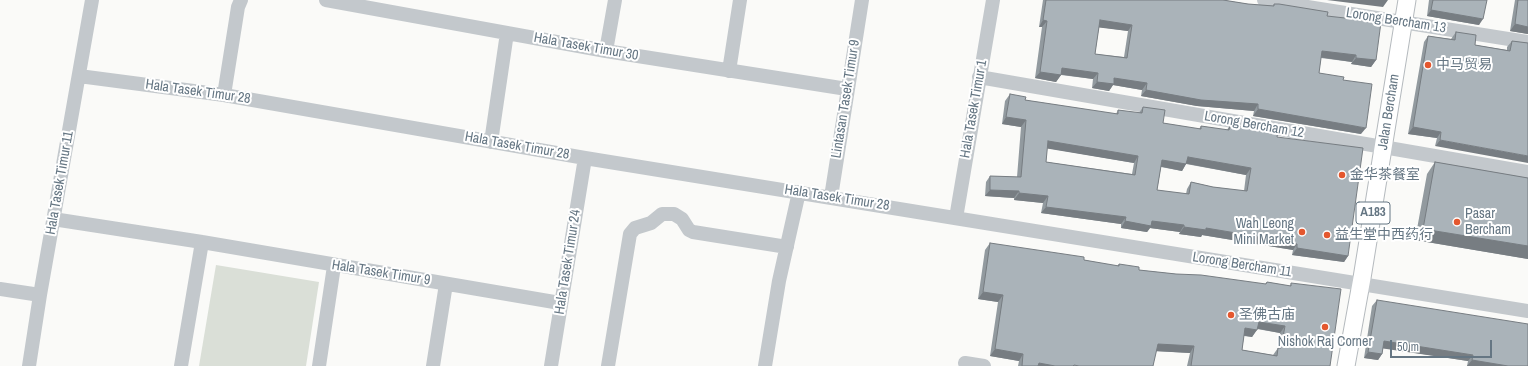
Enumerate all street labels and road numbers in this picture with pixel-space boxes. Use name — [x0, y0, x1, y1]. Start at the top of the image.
street label: Lorong Bercham 13 — [1345, 5, 1447, 37]
street label: Hala Tasek Timur 30 — [532, 30, 640, 64]
street label: Lintasan Tasek Timur 9 — [828, 38, 864, 160]
street label: Hala Tasek Timur 1 — [957, 59, 991, 159]
street label: Jalan Bercham — [1375, 73, 1403, 151]
street label: Hala Tasek Timur 28 — [144, 76, 252, 108]
street label: Lorong Bercham 12 — [1203, 108, 1305, 142]
street label: Hala Tasek Timur 28 — [463, 129, 571, 163]
street label: Hala Tasek Timur 11 — [43, 130, 77, 236]
street label: Hala Tasek Timur 28 — [783, 181, 891, 215]
road number: A183 — [1356, 202, 1390, 224]
street label: Hala Tasek Timur 24 — [551, 208, 585, 316]
street label: Lorong Bercham 11 — [1191, 249, 1293, 281]
street label: Hala Tasek Timur 9 — [331, 257, 431, 289]

